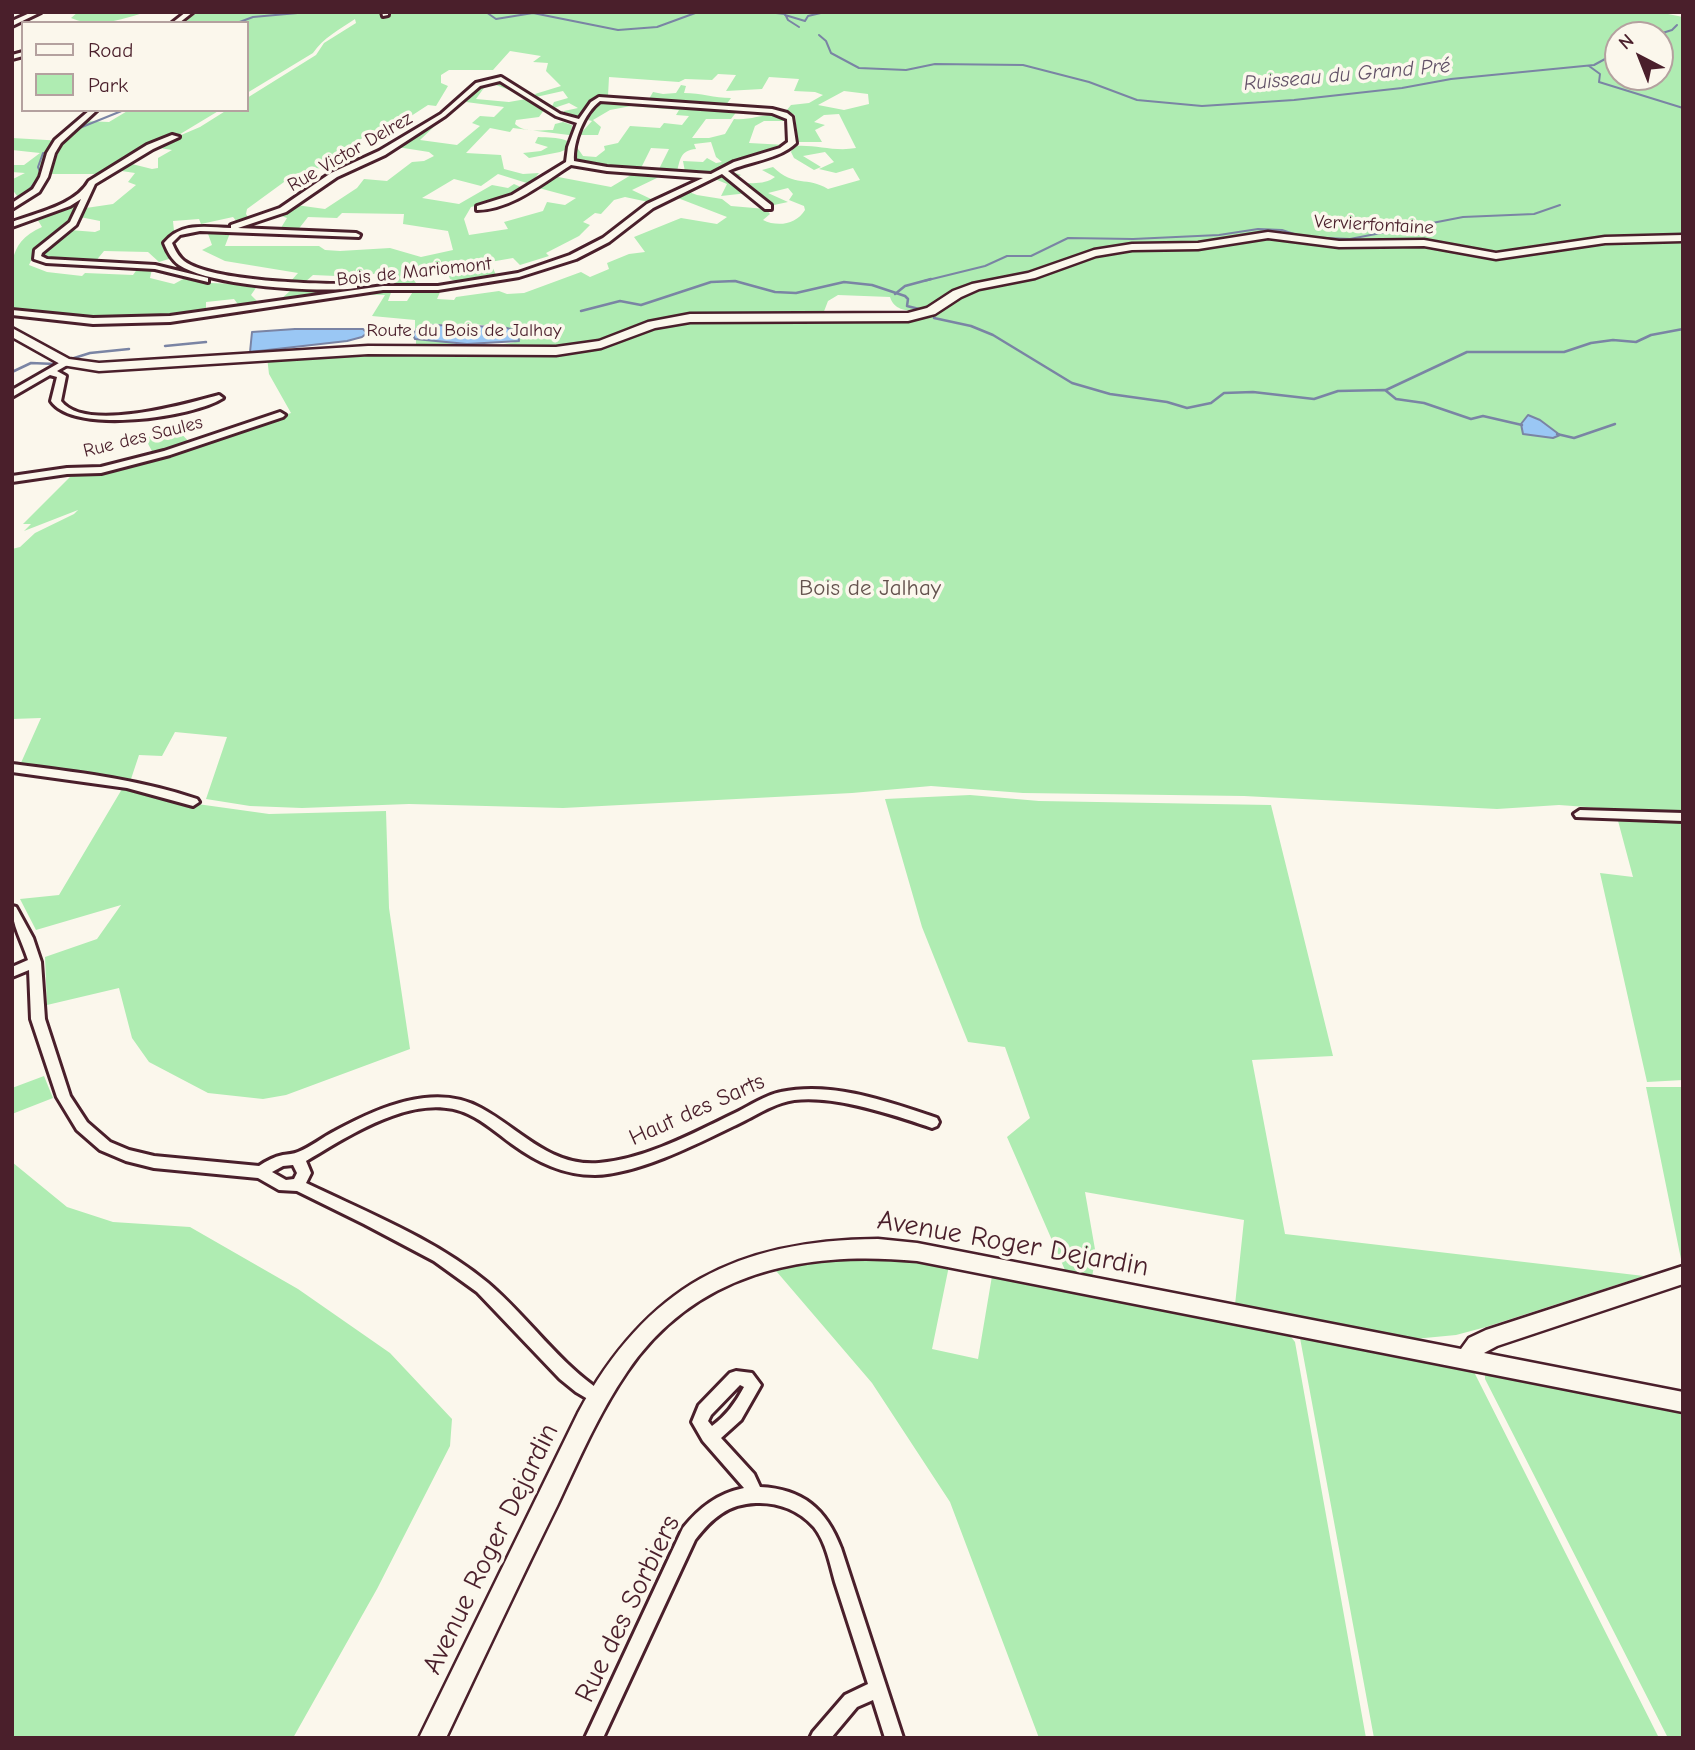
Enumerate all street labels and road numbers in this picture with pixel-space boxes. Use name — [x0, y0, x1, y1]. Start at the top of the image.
street label: Rue Victor Delrez — [284, 107, 416, 197]
street label: Vervierfontaine — [1314, 210, 1434, 240]
street label: Bois de Mariomont — [335, 253, 493, 291]
street label: Route du Bois de Jalhay — [366, 320, 562, 342]
street label: Rue des Saules — [81, 411, 205, 463]
street label: Haut des Sarts — [625, 1068, 769, 1152]
street label: Avenue Roger Dejardin — [875, 1204, 1151, 1284]
street label: Avenue Roger Dejardin — [416, 1418, 566, 1680]
street label: Rue des Sorbiers — [568, 1510, 688, 1708]

